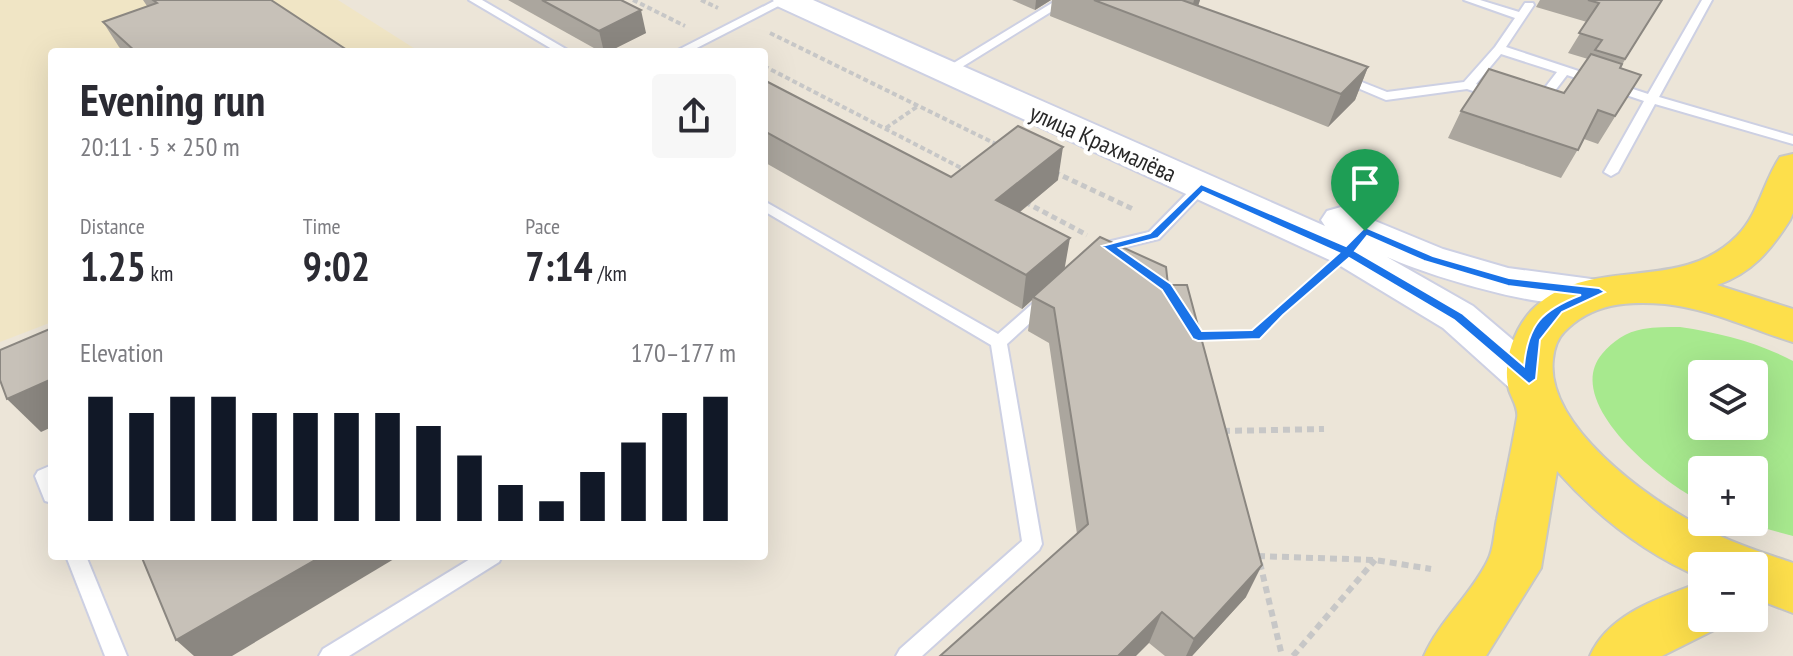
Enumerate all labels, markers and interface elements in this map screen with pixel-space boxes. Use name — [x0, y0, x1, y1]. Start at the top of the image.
text: Evening run — [80, 71, 265, 128]
button: share — [652, 74, 736, 158]
street label: улица Крахмалёва — [1025, 97, 1181, 189]
text: 20:11 · 5 × 250 m — [80, 130, 240, 163]
pin — [1331, 149, 1399, 231]
icon: arrive — [1343, 161, 1387, 205]
text: Distance — [80, 212, 145, 240]
text: Time — [303, 212, 341, 240]
text: Pace — [525, 212, 560, 240]
text: 1.25 — [80, 240, 146, 292]
text: 9:02 — [303, 240, 370, 292]
text: 7:14 — [525, 240, 593, 292]
text: km — [146, 259, 173, 287]
text: /km — [593, 259, 627, 287]
text: Elevation — [80, 336, 163, 369]
text: 170–177 m — [631, 336, 736, 369]
map controls — [1688, 360, 1768, 632]
button: layers — [1688, 360, 1768, 440]
button: + — [1688, 456, 1768, 536]
button: − — [1688, 552, 1768, 632]

